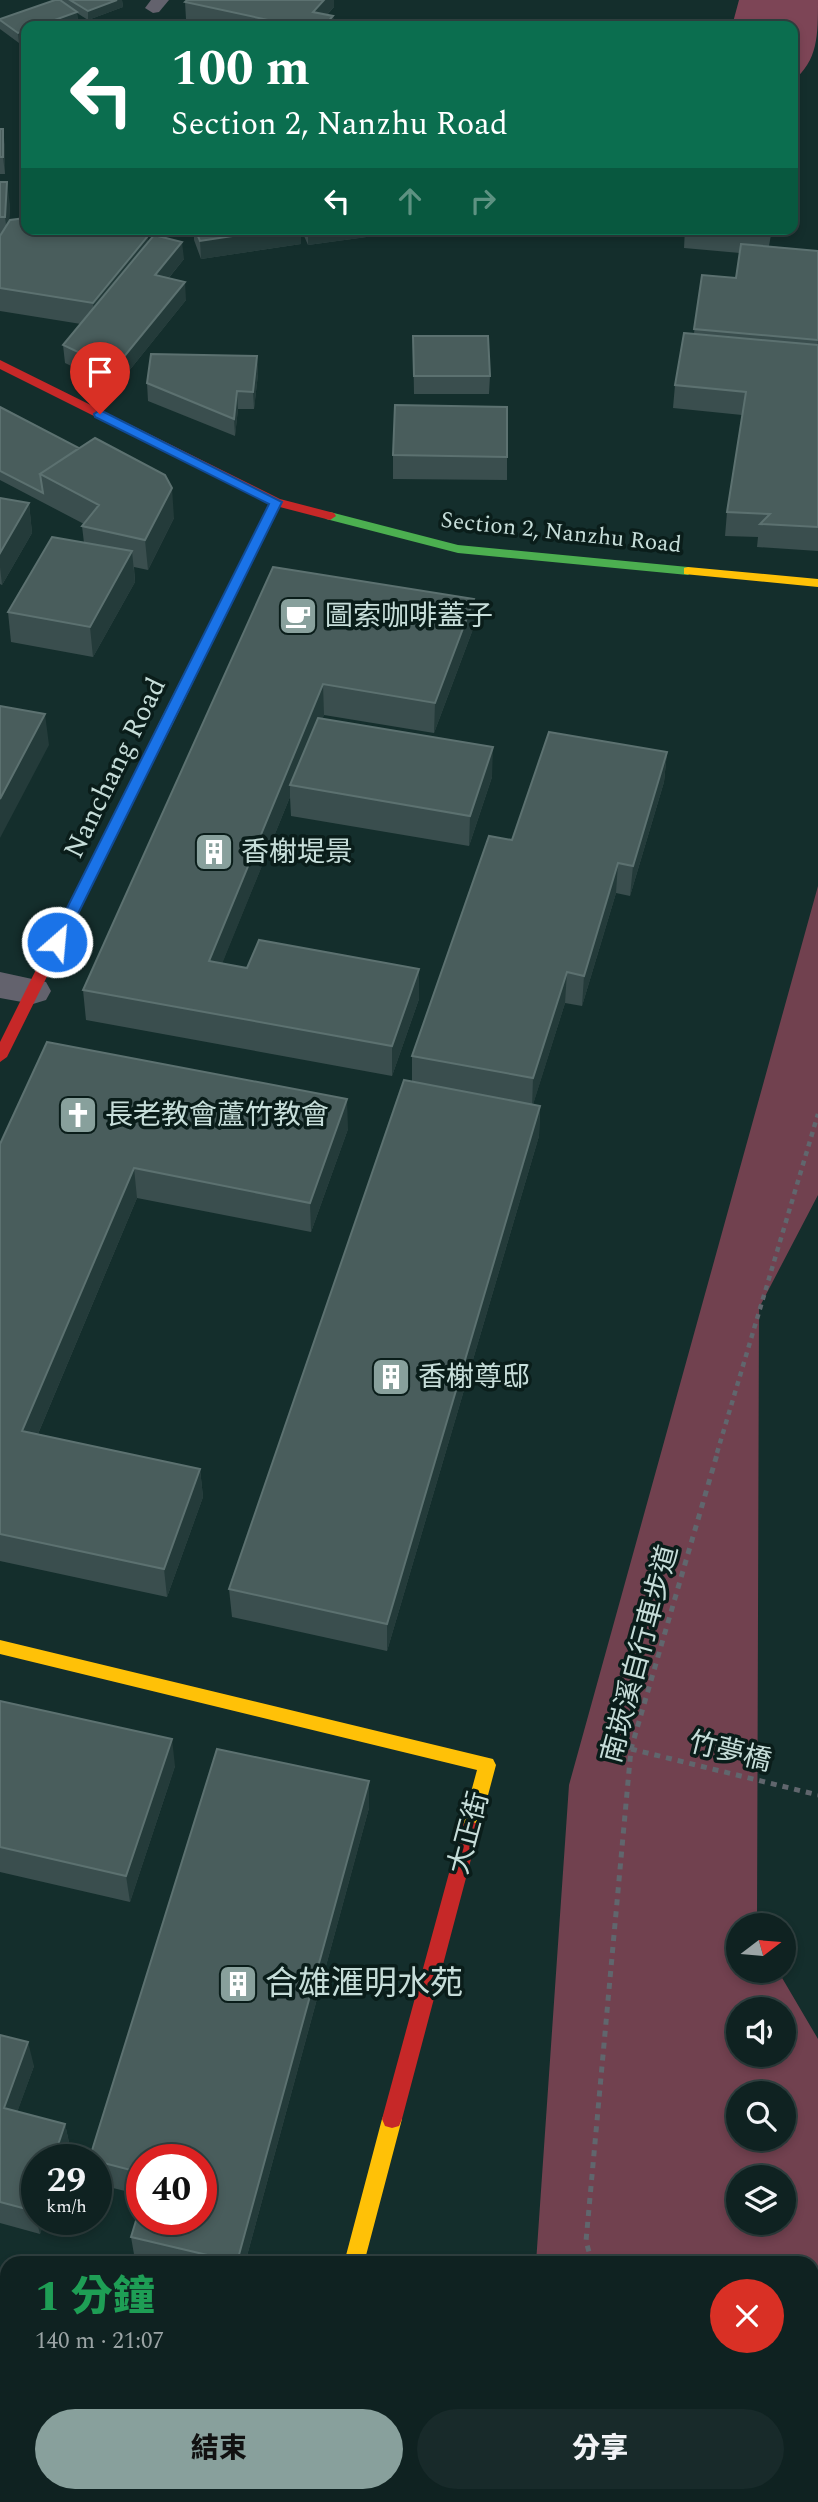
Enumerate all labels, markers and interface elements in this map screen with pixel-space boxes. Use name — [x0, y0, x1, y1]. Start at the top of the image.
text: 100 m — [171, 32, 310, 107]
icon: left — [56, 49, 147, 140]
text: Section 2, Nanzhu Road — [171, 100, 508, 149]
icon: left — [318, 182, 356, 220]
icon: ahead — [391, 182, 429, 220]
icon: right — [464, 182, 502, 220]
pin — [70, 342, 130, 414]
icon: arrive — [81, 353, 119, 391]
street label: Section 2, Nanzhu Road — [439, 503, 683, 563]
cafe icon: 圖索咖啡蓋子 — [277, 595, 319, 637]
place label: 圖索咖啡蓋子 — [325, 595, 493, 638]
street label: Nanchang Road — [53, 670, 177, 866]
building icon: 香榭堤景 — [193, 831, 235, 873]
place label: 香榭堤景 — [241, 831, 353, 874]
position arrow — [20, 905, 94, 979]
church icon: 長老教會蘆竹教會 — [57, 1094, 99, 1136]
place label: 長老教會蘆竹教會 — [105, 1094, 329, 1137]
building icon: 香榭尊邸 — [370, 1356, 412, 1398]
place label: 香榭尊邸 — [418, 1356, 530, 1399]
street label: 南崁溪自行車步道 — [590, 1540, 690, 1768]
street label: 竹夢橋 — [684, 1721, 776, 1783]
street label: 大正街 — [437, 1787, 501, 1879]
north arrow — [726, 1913, 796, 1983]
map controls — [726, 1913, 796, 2235]
place label: 合雄滙明水苑 — [265, 1959, 463, 2009]
building icon: 合雄滙明水苑 — [217, 1963, 259, 2005]
button: sound — [726, 1997, 796, 2067]
button: search — [726, 2081, 796, 2151]
speed limit sign: 40 — [126, 2144, 217, 2235]
text: 29 — [47, 2154, 86, 2207]
button: layers — [726, 2165, 796, 2235]
text: km/h — [46, 2193, 87, 2220]
text: 1 分鐘 — [35, 2266, 155, 2329]
button: close — [710, 2279, 784, 2353]
text: 140 m · 21:07 — [35, 2324, 164, 2359]
button: 結束 — [35, 2409, 403, 2489]
button: 分享 — [417, 2409, 784, 2489]

